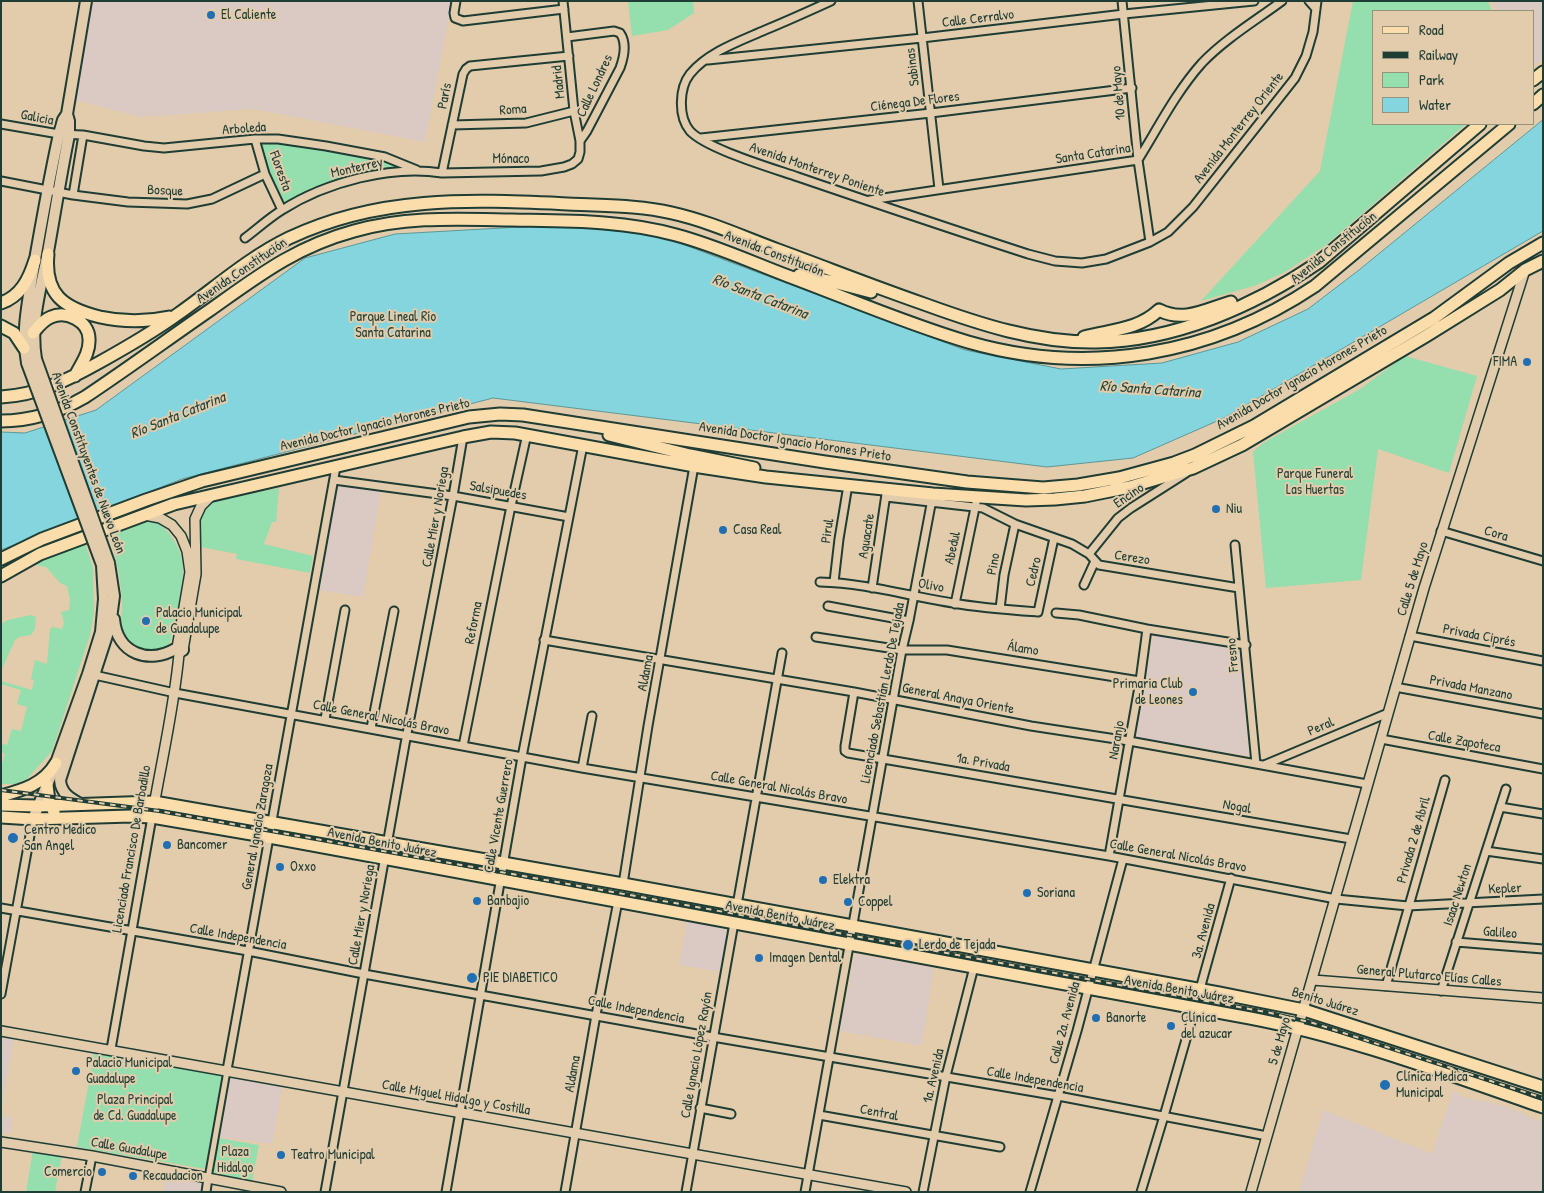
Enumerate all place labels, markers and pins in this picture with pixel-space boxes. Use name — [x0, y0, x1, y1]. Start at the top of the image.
place label: El Caliente — [221, 7, 276, 23]
marker: El Caliente — [205, 9, 217, 21]
place label: FIMA — [1493, 354, 1517, 370]
marker: FIMA — [1521, 356, 1533, 368]
place label: Niu — [1226, 501, 1242, 517]
marker: Niu — [1210, 503, 1222, 515]
place label: Casa Real — [733, 522, 781, 538]
marker: Casa Real — [717, 524, 729, 536]
place label: Palacio Municipal de Guadalupe — [156, 605, 242, 638]
marker: Palacio Municipal de Guadalupe — [140, 615, 152, 627]
place label: Primaria Club de Leones — [1113, 676, 1183, 709]
marker: Primaria Club de Leones — [1187, 686, 1199, 698]
place label: Centro Medico San Angel — [24, 822, 96, 854]
marker: Centro Medico San Angel — [6, 831, 20, 845]
place label: Bancomer — [177, 837, 227, 853]
marker: Bancomer — [161, 839, 173, 851]
place label: Oxxo — [290, 859, 316, 875]
marker: Oxxo — [274, 861, 286, 873]
place label: Elektra — [833, 872, 870, 888]
marker: Elektra — [817, 874, 829, 886]
place label: Soriana — [1037, 885, 1075, 901]
marker: Soriana — [1021, 887, 1033, 899]
place label: Banbajio — [487, 893, 529, 909]
place label: Coppel — [858, 894, 893, 910]
marker: Banbajio — [471, 895, 483, 907]
marker: Coppel — [842, 896, 854, 908]
place label: Lerdo de Tejada — [919, 937, 996, 953]
marker: Lerdo de Tejada — [901, 938, 915, 952]
place label: Imagen Dental — [769, 950, 841, 966]
marker: Imagen Dental — [753, 952, 765, 964]
place label: PIE DIABETICO — [483, 970, 558, 986]
marker: PIE DIABETICO — [465, 971, 479, 985]
place label: Banorte — [1106, 1010, 1146, 1026]
place label: Clínica del azucar — [1181, 1010, 1232, 1042]
marker: Banorte — [1090, 1012, 1102, 1024]
marker: Clínica del azucar — [1165, 1020, 1177, 1032]
place label: Palacio Municipal Guadalupe — [86, 1055, 172, 1088]
marker: Palacio Municipal Guadalupe — [70, 1065, 82, 1077]
place label: Clínica Medica Municipal — [1396, 1069, 1468, 1102]
marker: Clínica Medica Municipal — [1378, 1078, 1392, 1092]
place label: Teatro Municipal — [291, 1147, 375, 1163]
marker: Teatro Municipal — [275, 1149, 287, 1161]
place label: Comercio — [44, 1164, 92, 1180]
marker: Comercio — [96, 1166, 108, 1178]
place label: Recaudacion — [143, 1168, 203, 1184]
marker: Recaudacion — [127, 1170, 139, 1182]

